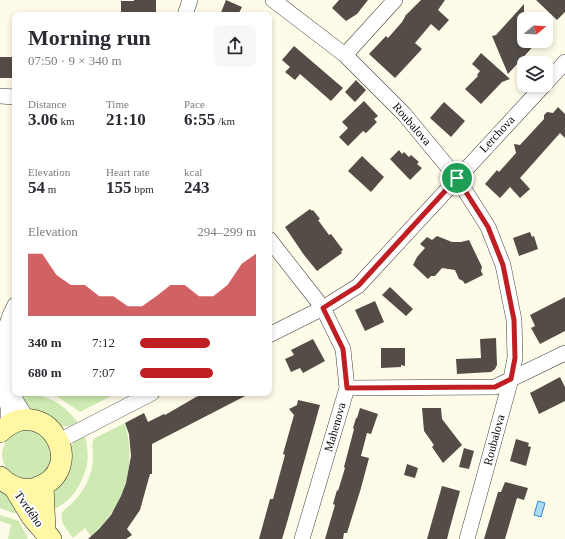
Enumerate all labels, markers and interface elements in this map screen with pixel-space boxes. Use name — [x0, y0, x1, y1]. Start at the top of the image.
north arrow — [517, 12, 553, 48]
map controls — [517, 12, 553, 92]
text: Morning run — [28, 25, 151, 50]
button: share — [214, 25, 256, 67]
text: 07:50 · 9 × 340 m — [28, 53, 122, 68]
button: layers — [517, 56, 553, 92]
text: Distance — [28, 98, 66, 110]
text: Time — [106, 98, 129, 110]
text: Pace — [184, 98, 205, 110]
street label: Roubalova — [390, 100, 435, 149]
text: 3.06 — [28, 110, 58, 129]
text: 21:10 — [106, 110, 146, 129]
text: 6:55 — [184, 110, 215, 129]
street label: Lerchova — [476, 112, 518, 155]
text: km — [58, 115, 75, 127]
text: /km — [215, 115, 235, 127]
pin — [440, 161, 474, 195]
text: Elevation — [28, 166, 70, 178]
text: Heart rate — [106, 166, 150, 178]
text: kcal — [184, 166, 202, 178]
icon: arrive — [446, 167, 468, 189]
text: 54 — [28, 178, 45, 197]
text: 155 — [106, 178, 132, 197]
text: 243 — [184, 178, 210, 197]
text: m — [45, 183, 56, 195]
text: bpm — [132, 183, 154, 195]
text: Elevation — [28, 224, 78, 239]
text: 294–299 m — [197, 224, 256, 239]
text: 340 m — [28, 335, 62, 350]
text: 7:12 — [92, 335, 115, 350]
text: 680 m — [28, 365, 62, 380]
text: 7:07 — [92, 365, 115, 380]
street label: Mahenova — [321, 400, 349, 453]
street label: Roubalova — [481, 412, 508, 467]
street label: Tvrdého — [12, 488, 46, 530]

